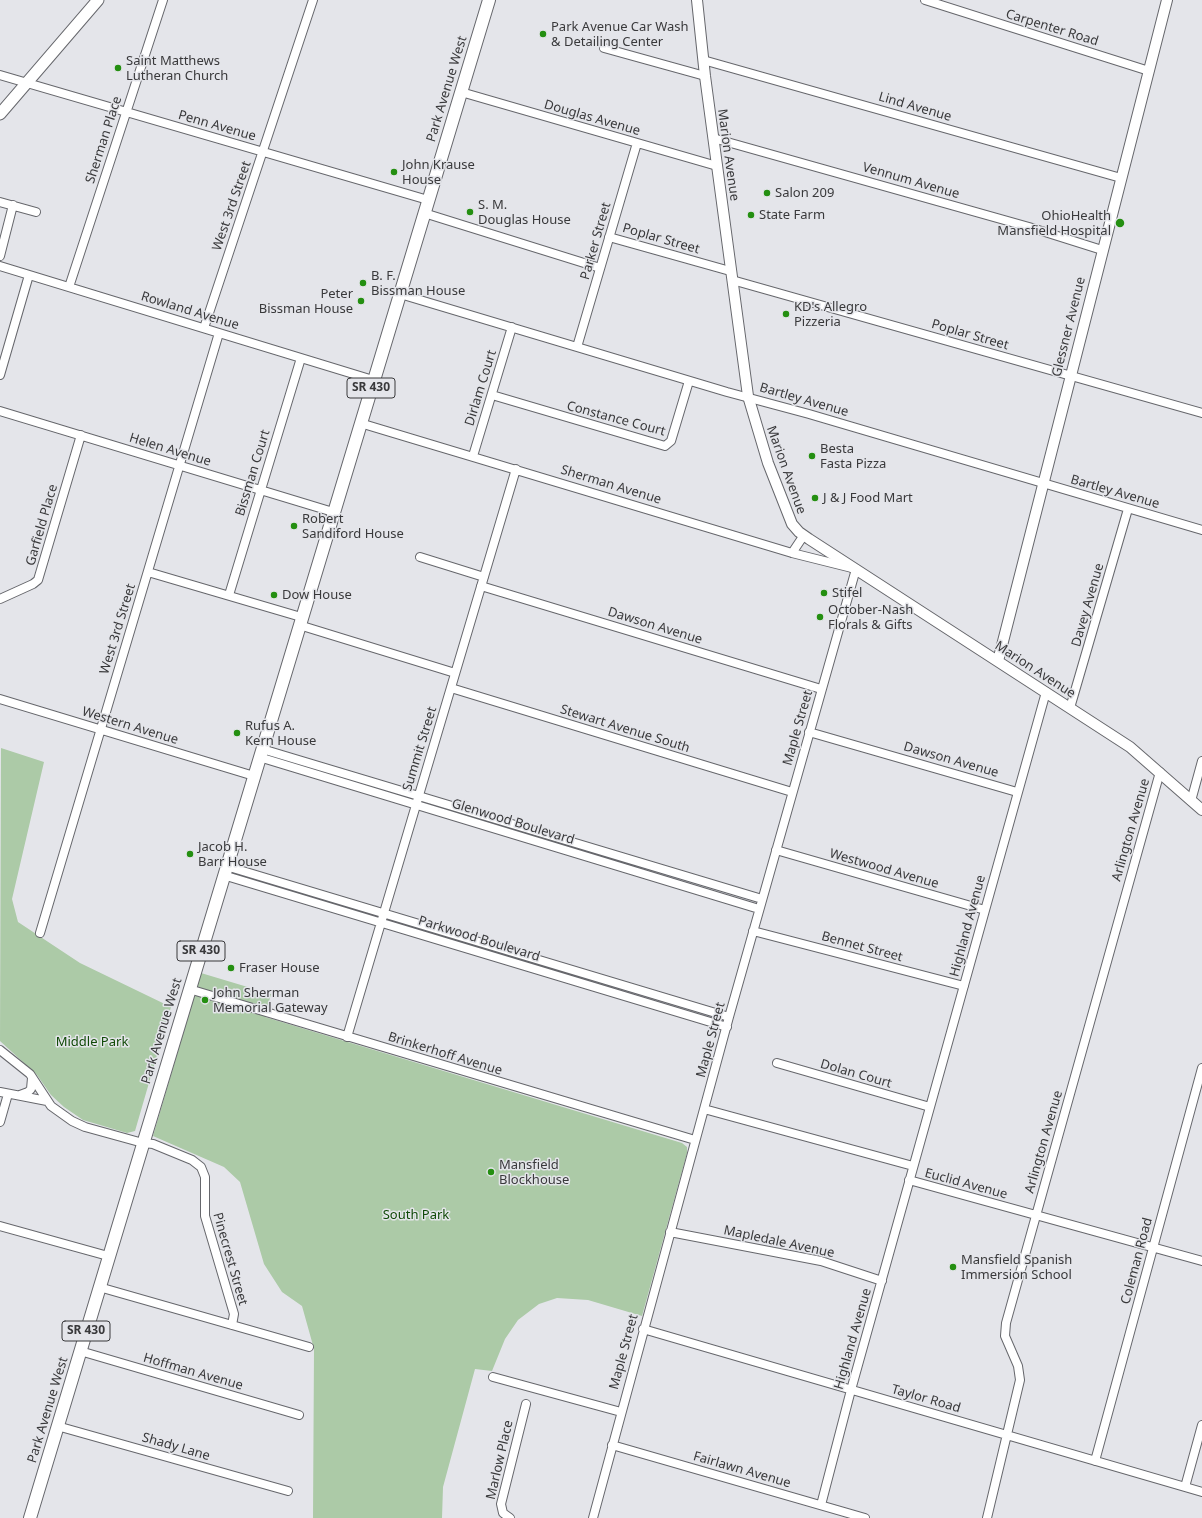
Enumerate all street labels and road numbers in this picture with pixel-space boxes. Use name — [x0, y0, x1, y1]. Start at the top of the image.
street label: Carpenter Road — [1004, 6, 1100, 50]
street label: Park Avenue West — [423, 34, 471, 144]
street label: Lind Avenue — [877, 89, 953, 125]
street label: Sherman Place — [83, 94, 125, 186]
street label: Douglas Avenue — [542, 97, 642, 139]
street label: Penn Avenue — [176, 107, 258, 145]
street label: Marion Avenue — [714, 108, 742, 202]
street label: West 3rd Street — [209, 159, 255, 253]
street label: Vennum Avenue — [861, 160, 961, 202]
street label: Parker Street — [577, 200, 615, 282]
street label: Poplar Street — [621, 221, 701, 257]
street label: Glessner Avenue — [1049, 275, 1089, 379]
street label: Rowland Avenue — [139, 289, 241, 333]
street label: Poplar Street — [930, 317, 1010, 353]
street label: Dirlam Court — [462, 348, 500, 428]
road number: SR 430 — [347, 378, 395, 398]
street label: Bartley Avenue — [758, 380, 850, 420]
street label: Constance Court — [565, 398, 667, 440]
street label: Marion Avenue — [763, 424, 809, 516]
street label: Bissman Court — [232, 428, 274, 518]
street label: Helen Avenue — [127, 430, 213, 470]
street label: Sherman Avenue — [559, 462, 663, 508]
street label: Bartley Avenue — [1069, 472, 1161, 512]
street label: Garfield Place — [23, 482, 61, 568]
street label: Davey Avenue — [1069, 561, 1107, 649]
street label: West 3rd Street — [97, 582, 139, 676]
street label: Dawson Avenue — [606, 604, 704, 648]
street label: Marion Avenue — [992, 638, 1078, 702]
street label: Maple Street — [780, 689, 816, 767]
street label: Stewart Avenue South — [558, 702, 692, 756]
street label: Western Avenue — [80, 704, 180, 748]
street label: Summit Street — [400, 705, 440, 793]
street label: Dawson Avenue — [902, 739, 1000, 781]
street label: Arlington Avenue — [1109, 777, 1153, 883]
street label: Glenwood Boulevard — [450, 796, 576, 848]
street label: Westwood Avenue — [828, 846, 940, 892]
street label: Highland Avenue — [947, 873, 989, 979]
street label: Parkwood Boulevard — [416, 913, 542, 965]
street label: Bennet Street — [820, 929, 904, 965]
road number: SR 430 — [177, 941, 225, 961]
street label: Park Avenue West — [138, 976, 186, 1086]
street label: Maple Street — [693, 1001, 729, 1079]
street label: Brinkerhoff Avenue — [386, 1029, 504, 1079]
street label: Dolan Court — [818, 1056, 894, 1092]
street label: Arlington Avenue — [1022, 1089, 1066, 1195]
street label: Euclid Avenue — [923, 1165, 1009, 1203]
street label: Pinecrest Street — [209, 1211, 251, 1307]
street label: Coleman Road — [1118, 1216, 1156, 1306]
street label: Mapledale Avenue — [722, 1223, 836, 1261]
street label: Highland Avenue — [831, 1287, 875, 1391]
street label: Maple Street — [606, 1313, 642, 1391]
road number: SR 430 — [62, 1321, 110, 1341]
street label: Hoffman Avenue — [141, 1350, 245, 1394]
street label: Park Avenue West — [24, 1355, 72, 1465]
street label: Taylor Road — [890, 1382, 962, 1416]
street label: Marlow Place — [483, 1419, 517, 1501]
street label: Shady Lane — [140, 1430, 212, 1464]
street label: Fairlawn Avenue — [691, 1449, 793, 1491]

